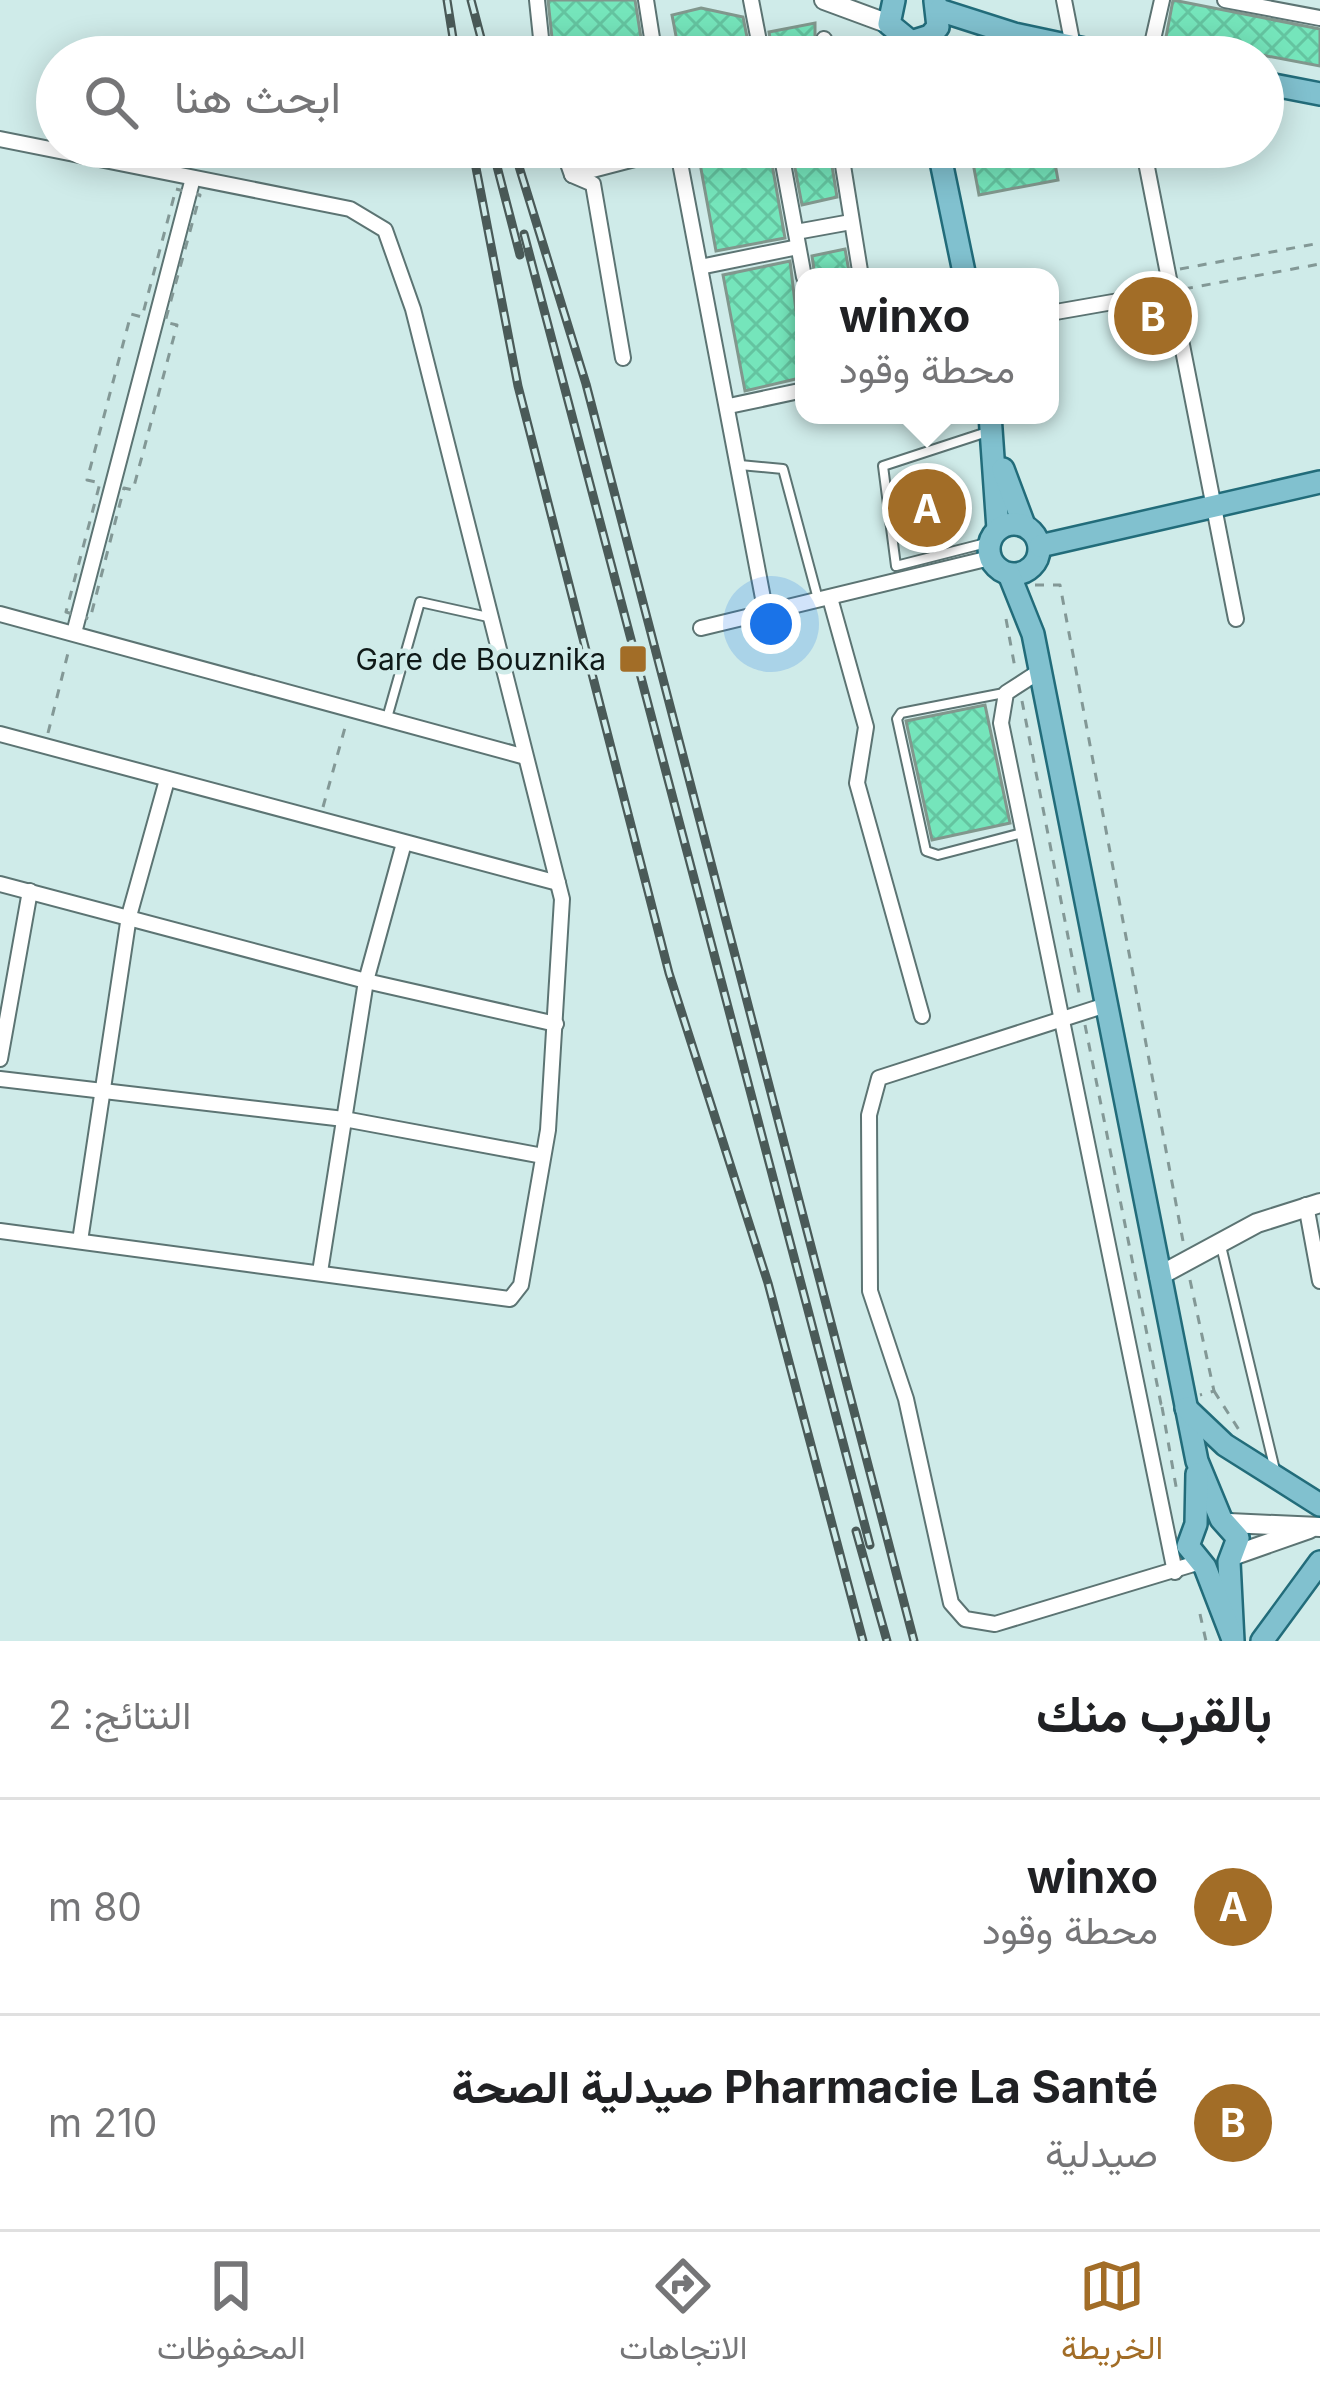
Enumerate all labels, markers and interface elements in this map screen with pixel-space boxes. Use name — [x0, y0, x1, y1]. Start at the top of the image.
search box — [36, 36, 1284, 168]
icon: search — [78, 69, 144, 135]
text: ابحث هنا — [174, 69, 341, 124]
popup — [795, 268, 1059, 424]
pin: B — [1114, 271, 1192, 361]
text: winxo — [839, 288, 970, 343]
text: محطة وقود — [839, 345, 1015, 392]
pin: A — [888, 463, 966, 553]
your location — [741, 594, 801, 654]
place label: Gare de Bouznika — [356, 641, 606, 677]
marker: Gare de Bouznika — [617, 643, 649, 675]
text: بالقرب منك — [1036, 1683, 1272, 1744]
text: النتائج: 2 — [48, 1691, 191, 1738]
text: winxo — [1027, 1849, 1158, 1904]
text: 80 m — [48, 1883, 142, 1930]
text: A — [1218, 1883, 1248, 1930]
text: محطة وقود — [982, 1906, 1158, 1953]
text: Pharmacie La Santé صيدلية الصحة — [452, 2059, 1158, 2114]
text: 210 m — [48, 2099, 157, 2146]
text: B — [1220, 2099, 1246, 2146]
text: صيدلية — [1045, 2129, 1158, 2176]
tab: المحفوظات — [157, 2253, 306, 2377]
tab: الاتجاهات — [619, 2253, 747, 2377]
tab: الخريطة — [1061, 2253, 1163, 2377]

